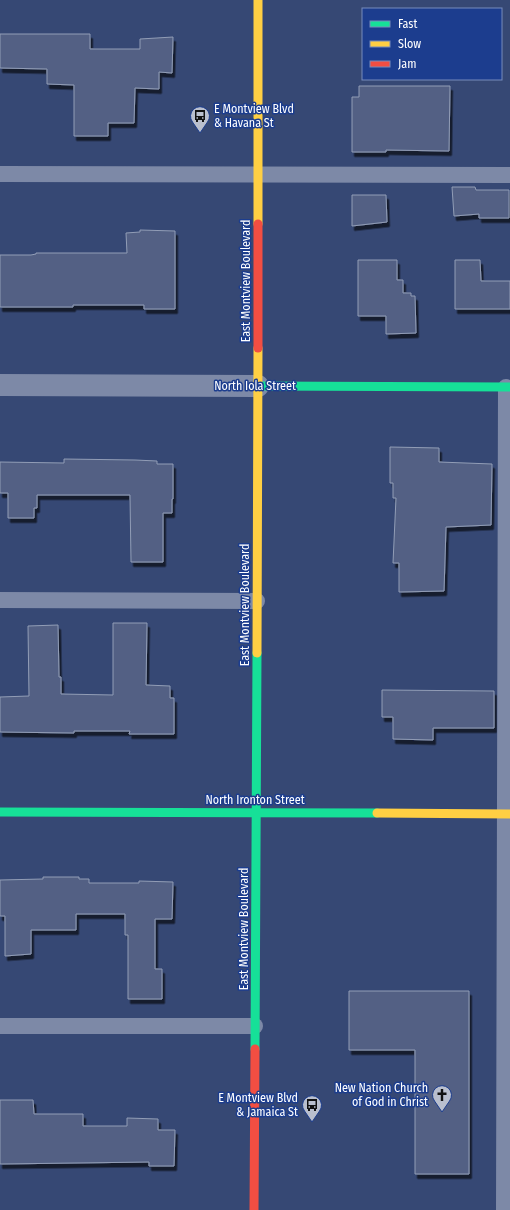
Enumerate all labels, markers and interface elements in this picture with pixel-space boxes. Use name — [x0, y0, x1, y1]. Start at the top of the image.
legend — [362, 8, 502, 80]
text: Fast — [398, 17, 417, 31]
text: Slow — [398, 37, 421, 51]
text: Jam — [398, 57, 416, 71]
place label: E Montview Blvd & Havana St — [214, 102, 294, 130]
bus stop icon: E Montview Blvd & Havana St — [189, 105, 211, 133]
street label: East Montview Boulevard — [239, 220, 253, 342]
street label: North Iola Street — [214, 379, 296, 393]
street label: East Montview Boulevard — [238, 544, 252, 666]
street label: North Ironton Street — [205, 793, 305, 807]
street label: East Montview Boulevard — [237, 868, 251, 990]
place label: New Nation Church of God in Christ — [335, 1081, 428, 1109]
church icon: New Nation Church of God in Christ — [431, 1084, 453, 1112]
place label: E Montview Blvd & Jamaica St — [218, 1091, 298, 1119]
bus stop icon: E Montview Blvd & Jamaica St — [301, 1094, 323, 1122]

